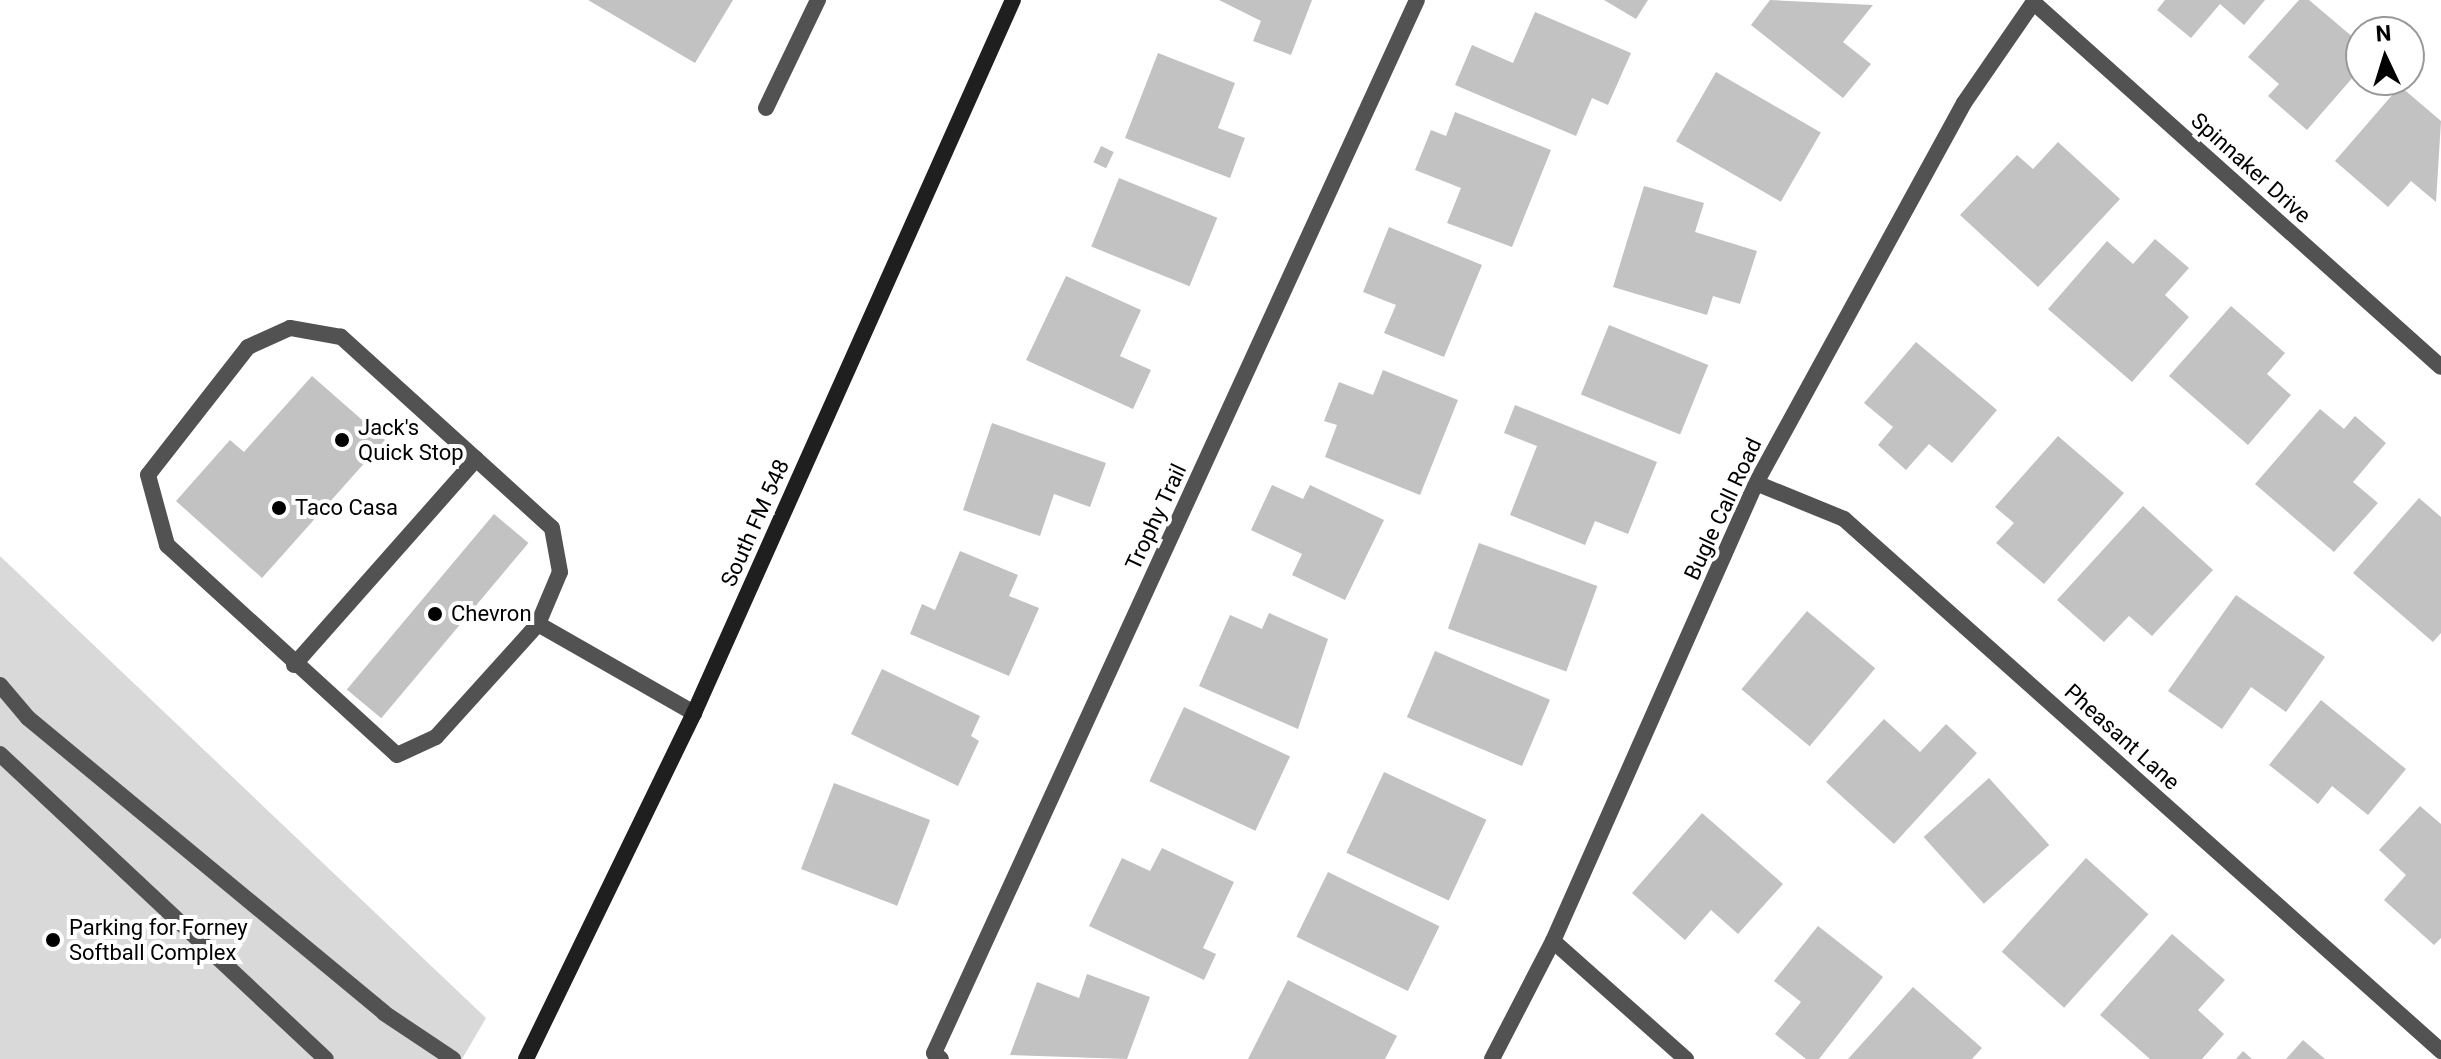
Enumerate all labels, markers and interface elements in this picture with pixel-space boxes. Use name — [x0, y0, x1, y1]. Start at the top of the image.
north arrow — [2345, 16, 2425, 96]
text: N — [2375, 21, 2392, 47]
street label: Spinnaker Drive — [2186, 107, 2316, 229]
place label: Jack's Quick Stop — [358, 414, 464, 466]
marker: Jack's Quick Stop — [333, 431, 351, 449]
street label: Bugle Call Road — [1679, 434, 1767, 584]
street label: South FM 548 — [715, 455, 795, 591]
street label: Trophy Trail — [1120, 460, 1192, 574]
place label: Taco Casa — [295, 495, 398, 521]
marker: Taco Casa — [270, 499, 288, 517]
place label: Chevron — [451, 601, 532, 627]
marker: Chevron — [426, 605, 444, 623]
street label: Pheasant Lane — [2059, 679, 2185, 795]
place label: Parking for Forney Softball Complex — [69, 914, 248, 966]
marker: Parking for Forney Softball Complex — [44, 931, 62, 949]

